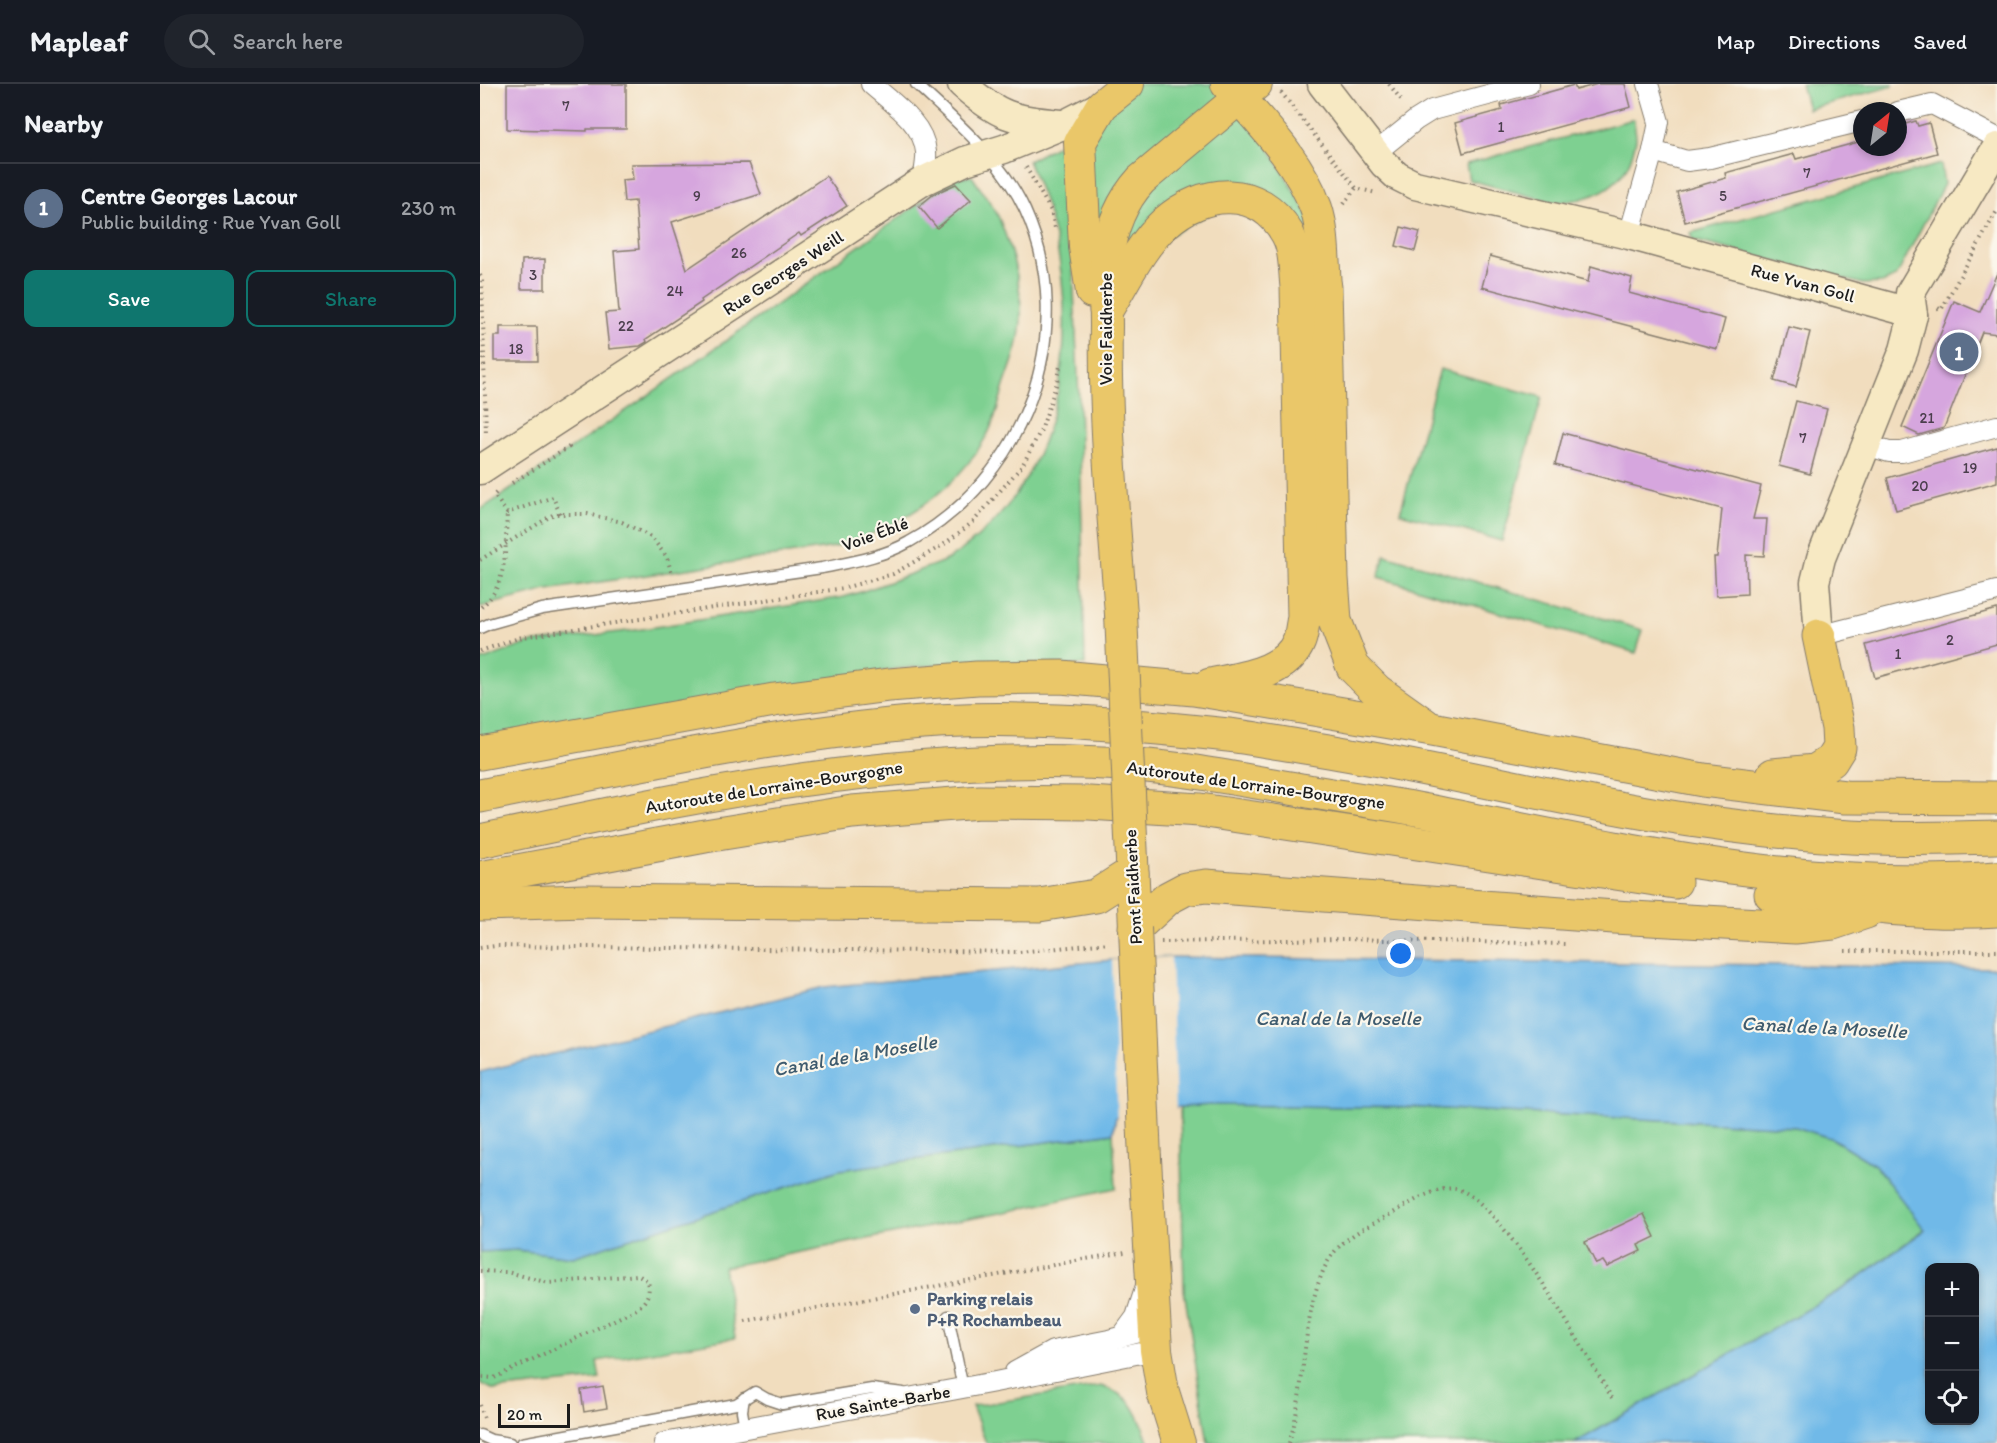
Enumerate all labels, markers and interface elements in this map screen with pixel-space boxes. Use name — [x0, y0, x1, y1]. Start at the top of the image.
search box — [164, 14, 584, 68]
text: Mapleaf — [30, 24, 128, 58]
icon: search — [185, 25, 218, 58]
text: Search here — [233, 28, 343, 55]
text: Map — [1717, 29, 1755, 54]
text: Directions — [1788, 29, 1880, 54]
text: Saved — [1913, 29, 1967, 54]
house number: 7 — [562, 97, 570, 115]
north arrow — [1853, 102, 1907, 156]
text: Nearby — [24, 107, 103, 139]
house number: 1 — [1498, 118, 1505, 136]
house number: 7 — [1803, 164, 1811, 182]
text: Centre Georges Lacour — [81, 183, 297, 210]
house number: 9 — [693, 187, 701, 205]
house number: 5 — [1719, 187, 1727, 205]
text: 1 — [39, 196, 48, 220]
text: 230 m — [401, 196, 456, 220]
text: Public building · Rue Yvan Goll — [81, 210, 341, 234]
street label: Rue Georges Weill — [718, 226, 848, 320]
house number: 26 — [731, 244, 747, 262]
street label: Rue Yvan Goll — [1749, 259, 1857, 307]
house number: 3 — [529, 266, 537, 284]
button: Save — [24, 270, 234, 327]
button: Share — [246, 270, 456, 327]
street label: Voie Faidherbe — [1095, 273, 1117, 385]
house number: 24 — [667, 282, 683, 300]
house number: 22 — [618, 317, 634, 335]
pin: 1 — [1940, 330, 1978, 374]
house number: 18 — [508, 340, 524, 358]
house number: 21 — [1920, 409, 1934, 427]
house number: 7 — [1799, 429, 1807, 447]
house number: 19 — [1963, 459, 1978, 477]
house number: 20 — [1911, 477, 1929, 495]
street label: Voie Éblé — [839, 512, 911, 556]
house number: 2 — [1946, 631, 1954, 649]
house number: 1 — [1895, 645, 1902, 663]
street label: Autoroute de Lorraine-Bourgogne — [644, 756, 904, 818]
street label: Autoroute de Lorraine-Bourgogne — [1126, 756, 1386, 814]
street label: Pont Faidherbe — [1119, 829, 1147, 945]
your location — [1386, 939, 1415, 968]
water label: Canal de la Moselle — [1255, 1006, 1422, 1030]
water label: Canal de la Moselle — [1741, 1011, 1909, 1043]
water label: Canal de la Moselle — [771, 1029, 940, 1081]
map controls — [1925, 1263, 1979, 1425]
button: + — [1925, 1263, 1979, 1317]
place label: Parking relais P+R Rochambeau — [927, 1288, 1062, 1331]
marker: Parking relais P+R Rochambeau — [908, 1302, 922, 1316]
button: − — [1925, 1317, 1979, 1371]
button: locate — [1925, 1371, 1979, 1425]
street label: Rue Sainte-Barbe — [814, 1380, 952, 1426]
scale bar — [498, 1401, 570, 1428]
text: 20 m — [507, 1405, 542, 1424]

